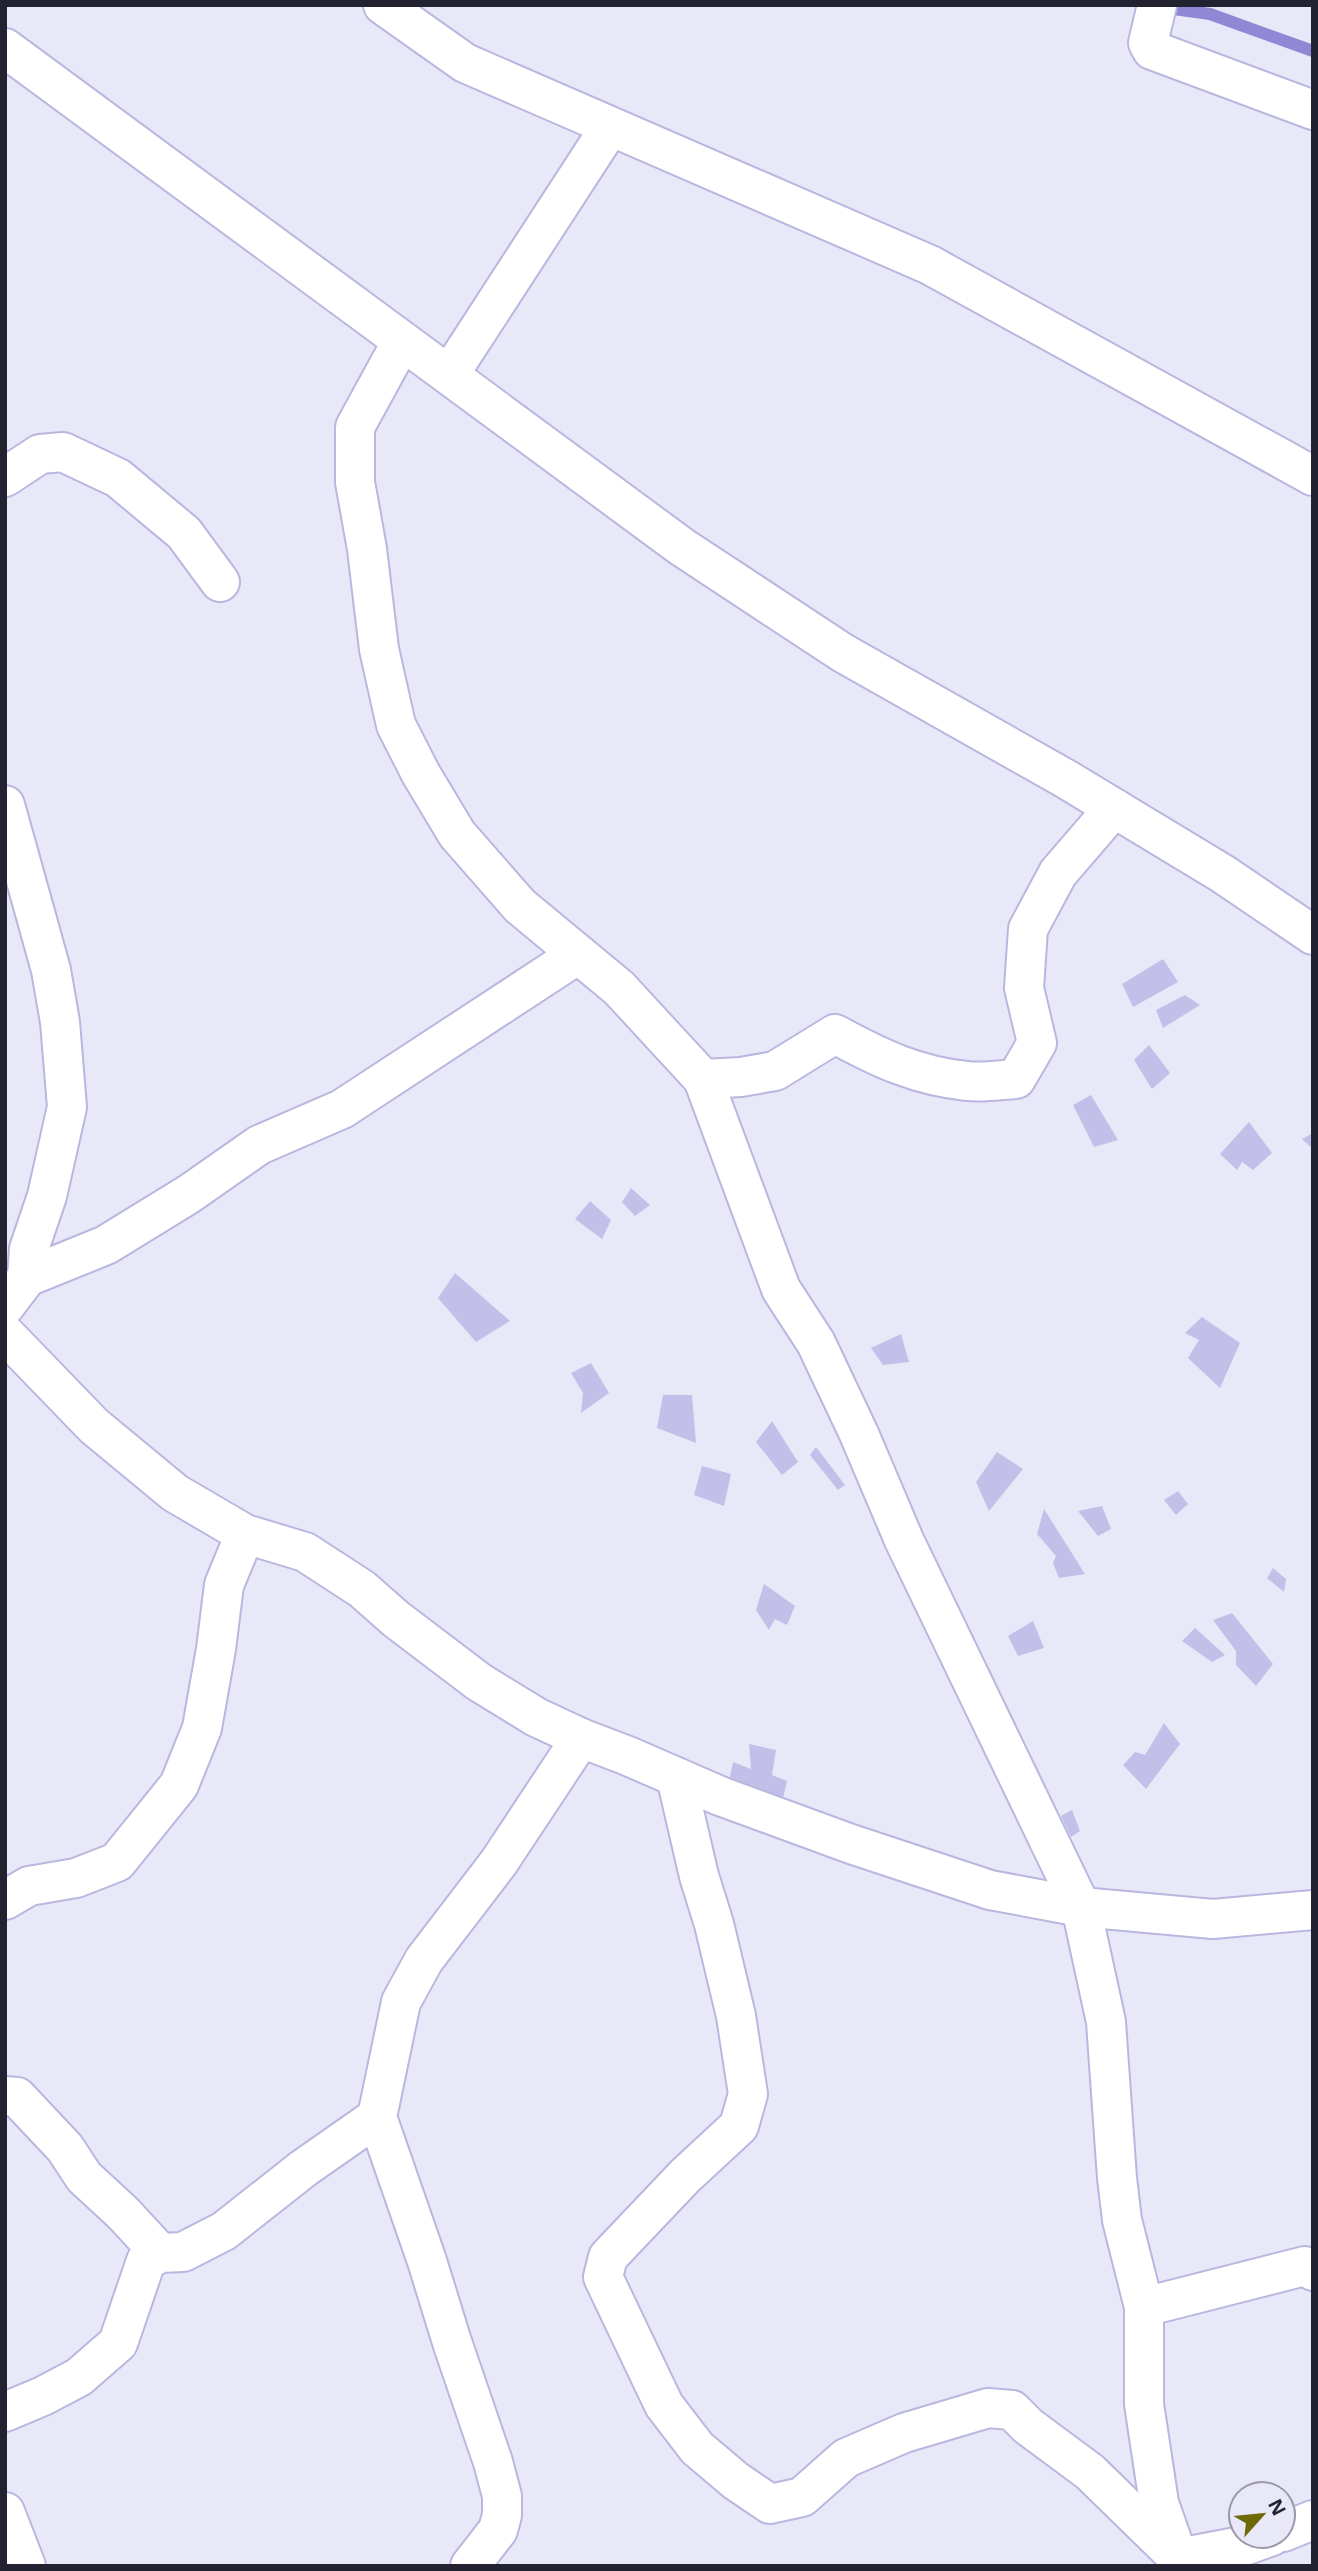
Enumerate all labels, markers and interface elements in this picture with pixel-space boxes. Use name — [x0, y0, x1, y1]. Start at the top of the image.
north arrow — [1227, 2480, 1297, 2550]
text: N — [1262, 2494, 1292, 2520]

